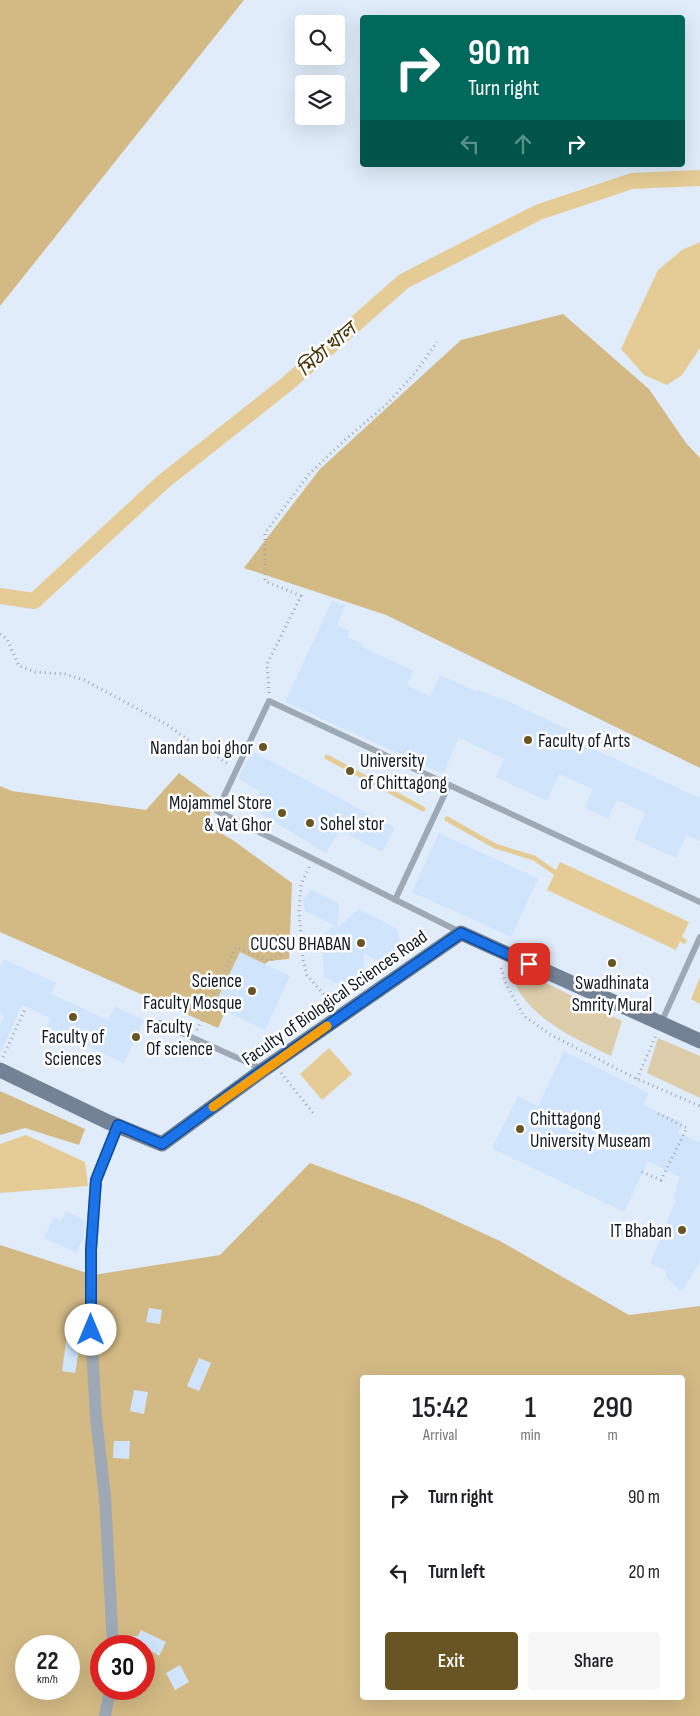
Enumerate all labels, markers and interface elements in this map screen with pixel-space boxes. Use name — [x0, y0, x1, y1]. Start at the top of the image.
map controls — [295, 15, 345, 125]
button: search — [295, 15, 345, 65]
text: 90 m — [468, 32, 530, 75]
icon: right — [385, 35, 450, 100]
button: layers — [295, 75, 345, 125]
text: Turn right — [468, 75, 539, 102]
icon: left — [456, 130, 484, 158]
icon: ahead — [509, 130, 537, 158]
icon: right — [562, 130, 590, 158]
water label: মিঠা খাল — [292, 315, 363, 382]
place label: Faculty of Arts — [538, 730, 631, 753]
marker: Faculty of Arts — [522, 734, 534, 746]
place label: Nandan boi ghor — [150, 737, 254, 760]
marker: Nandan boi ghor — [257, 741, 269, 753]
place label: University of Chittagong — [360, 750, 448, 795]
marker: University of Chittagong — [344, 765, 356, 777]
place label: Mojammel Store & Vat Ghor — [169, 792, 273, 837]
marker: Mojammel Store & Vat Ghor — [276, 807, 288, 819]
place label: Sohel stor — [320, 813, 385, 836]
marker: Sohel stor — [304, 817, 316, 829]
street label: Faculty of Biological Sciences Road — [238, 925, 432, 1071]
place label: CUCSU BHABAN — [250, 933, 351, 956]
marker: CUCSU BHABAN — [355, 937, 367, 949]
pin — [508, 943, 550, 985]
icon: arrive — [515, 950, 543, 978]
marker: Swadhinata Smrity Mural — [606, 957, 618, 969]
place label: Science Faculty Mosque — [143, 970, 242, 1015]
place label: Swadhinata Smrity Mural — [572, 972, 652, 1017]
marker: Science Faculty Mosque — [246, 985, 258, 997]
marker: Faculty of Sciences — [67, 1011, 79, 1023]
place label: Faculty Of science — [146, 1016, 213, 1061]
place label: Faculty of Sciences — [42, 1026, 105, 1071]
marker: Faculty Of science — [130, 1031, 142, 1043]
place label: Chittagong University Museam — [530, 1108, 651, 1153]
marker: Chittagong University Museam — [514, 1123, 526, 1135]
place label: IT Bhaban — [610, 1220, 672, 1243]
marker: IT Bhaban — [676, 1224, 688, 1236]
position arrow — [64, 1303, 116, 1355]
text: 15:42 — [412, 1390, 468, 1426]
text: 1 — [525, 1390, 536, 1426]
text: 290 — [592, 1390, 633, 1426]
text: Arrival — [423, 1426, 457, 1445]
text: min — [520, 1426, 541, 1445]
text: m — [608, 1426, 618, 1445]
icon: right — [385, 1484, 413, 1512]
text: Turn right — [428, 1486, 493, 1509]
text: 90 m — [628, 1486, 660, 1509]
icon: left — [385, 1559, 413, 1587]
text: Turn left — [428, 1561, 485, 1584]
text: 20 m — [628, 1561, 660, 1584]
button: Exit — [385, 1632, 518, 1690]
button: Share — [528, 1632, 660, 1690]
speed limit sign: 30 — [90, 1635, 155, 1700]
text: 22 — [37, 1646, 58, 1677]
text: km/h — [37, 1672, 58, 1687]

